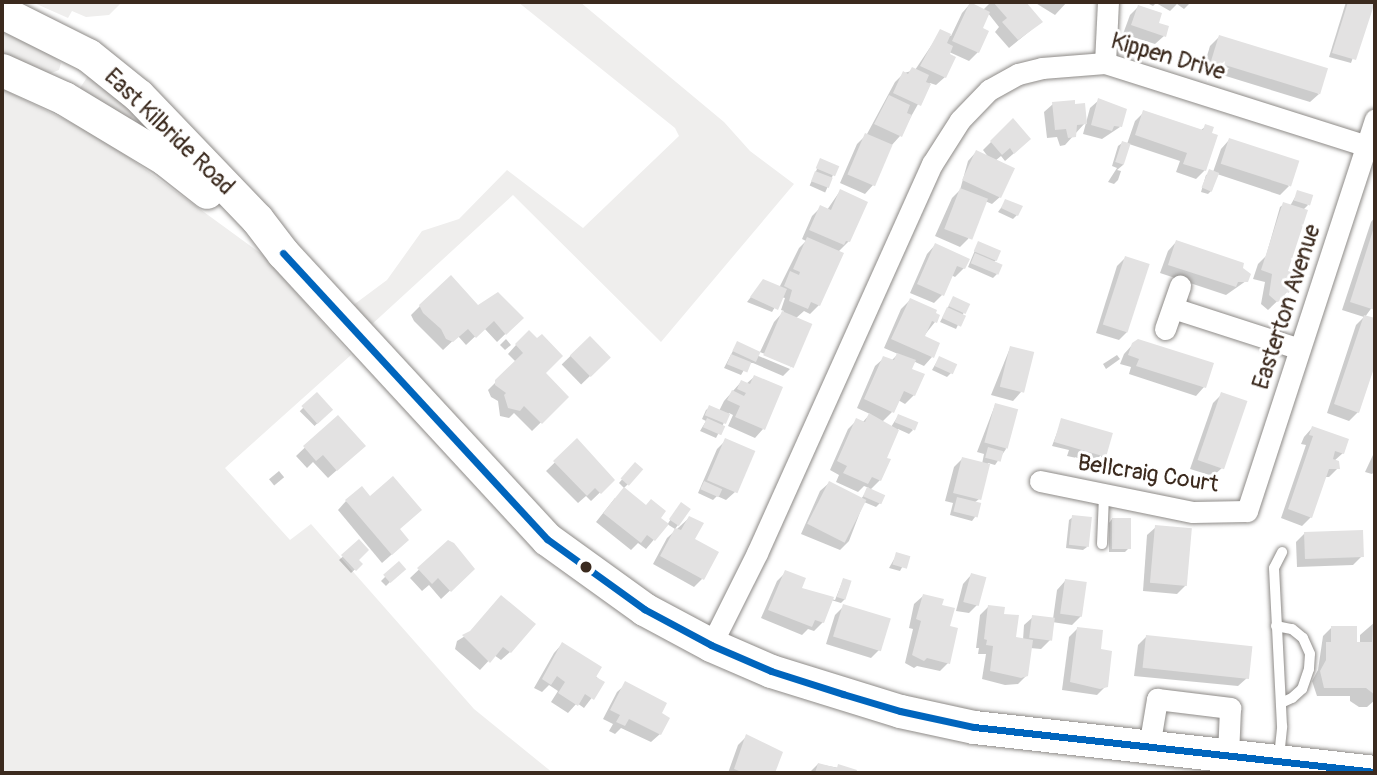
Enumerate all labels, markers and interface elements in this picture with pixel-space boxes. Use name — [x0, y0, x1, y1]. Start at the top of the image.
street label: Kippen Drive — [1108, 28, 1228, 86]
street label: East Kilbride Road — [98, 63, 240, 201]
street label: Easterton Avenue — [1247, 221, 1327, 393]
street label: Bellcraig Court — [1076, 449, 1220, 499]
unlabelled marker — [579, 560, 593, 574]

